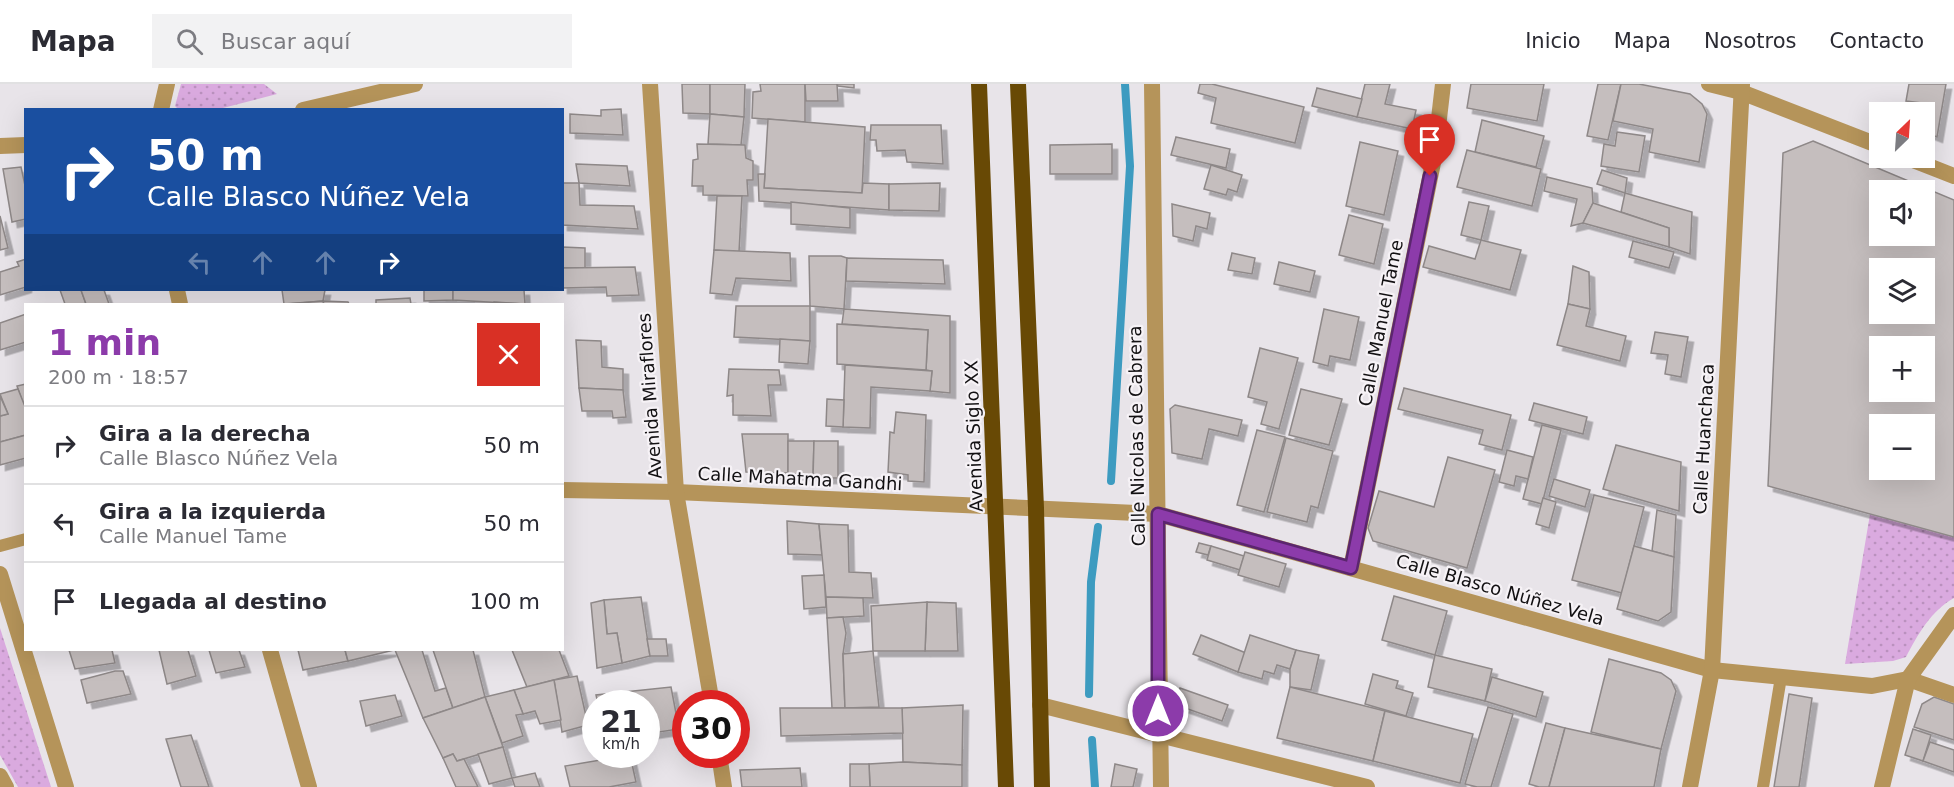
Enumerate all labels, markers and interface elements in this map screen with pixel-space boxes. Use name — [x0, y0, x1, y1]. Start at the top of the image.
search box — [152, 14, 572, 68]
text: Mapa — [30, 25, 116, 58]
icon: search — [173, 25, 206, 58]
text: Buscar aquí — [221, 29, 350, 54]
text: Inicio — [1525, 29, 1581, 53]
text: Mapa — [1614, 29, 1671, 53]
text: Nosotros — [1704, 29, 1796, 53]
text: Contacto — [1829, 29, 1924, 53]
north arrow — [1869, 102, 1935, 168]
map controls — [1869, 102, 1935, 480]
pin — [1404, 114, 1455, 176]
icon: arrive — [1413, 123, 1446, 156]
text: 50 m — [147, 131, 264, 180]
icon: right — [48, 132, 126, 210]
button: sound — [1869, 180, 1935, 246]
text: Calle Blasco Núñez Vela — [147, 181, 470, 212]
street label: Calle Manuel Tame — [1354, 238, 1407, 408]
icon: left — [183, 246, 216, 279]
icon: ahead — [246, 246, 279, 279]
icon: ahead — [309, 246, 342, 279]
icon: right — [372, 246, 405, 279]
button: layers — [1869, 258, 1935, 324]
street label: Avenida Miraflores — [633, 312, 666, 480]
text: 1 min — [48, 322, 161, 363]
button: close — [477, 323, 540, 386]
street label: Calle Nicolas de Cabrera — [1124, 326, 1149, 547]
button: + — [1869, 336, 1935, 402]
street label: Avenida Siglo XX — [960, 360, 987, 512]
street label: Calle Huanchaca — [1689, 363, 1718, 515]
text: 200 m · 18:57 — [48, 365, 189, 389]
button: − — [1869, 414, 1935, 480]
text: Gira a la derecha — [99, 421, 311, 446]
icon: right — [48, 429, 81, 462]
text: 50 m — [484, 433, 540, 458]
text: Calle Blasco Núñez Vela — [99, 446, 338, 470]
street label: Calle Mahatma Gandhi — [697, 463, 903, 494]
text: Gira a la izquierda — [99, 499, 326, 524]
icon: left — [48, 507, 81, 540]
text: 50 m — [484, 511, 540, 536]
text: Calle Manuel Tame — [99, 524, 287, 548]
street label: Calle Blasco Núñez Vela — [1394, 550, 1607, 629]
icon: arrive — [48, 585, 81, 618]
text: Llegada al destino — [99, 589, 327, 614]
text: 100 m — [470, 589, 540, 614]
position arrow — [1126, 679, 1190, 743]
speed limit sign: 30 — [672, 690, 750, 768]
text: 21 — [600, 704, 642, 739]
text: km/h — [602, 735, 640, 753]

